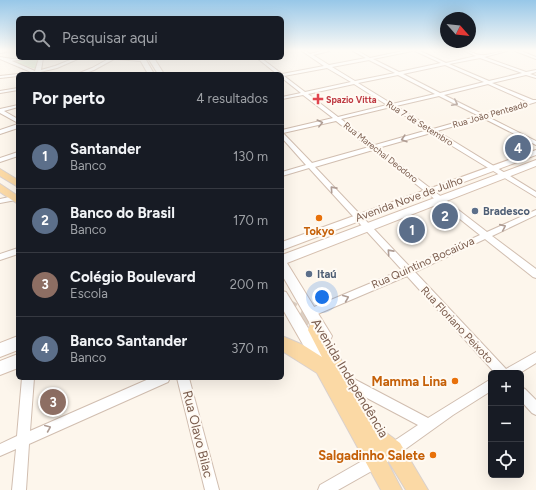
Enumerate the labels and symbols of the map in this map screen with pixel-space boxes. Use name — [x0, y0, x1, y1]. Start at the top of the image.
north arrow — [440, 12, 476, 48]
marker: Spazio Vitta — [313, 94, 323, 104]
place label: Spazio Vitta — [326, 94, 377, 105]
street label: Rua 7 de Setembro — [384, 98, 456, 148]
street label: Rua João Penteado — [451, 98, 529, 130]
one-way arrow — [451, 98, 458, 105]
one-way arrow — [316, 119, 323, 128]
street label: Rua Marechal Deodoro — [342, 120, 420, 184]
pin: 4 — [505, 133, 531, 163]
one-way arrow — [401, 134, 408, 143]
street label: Avenida Nove de Julho — [354, 174, 464, 224]
one-way arrow — [331, 186, 338, 194]
pin: 2 — [432, 201, 458, 231]
place label: Bradesco — [483, 205, 531, 218]
marker: Bradesco — [470, 206, 480, 216]
marker: Tokyo — [314, 213, 324, 223]
pin: 1 — [399, 215, 425, 245]
one-way arrow — [498, 224, 506, 232]
place label: Tokyo — [304, 225, 335, 238]
street label: Rua Quintino Bocaiúva — [370, 234, 476, 292]
one-way arrow — [387, 249, 394, 256]
place label: Itaú — [317, 268, 337, 281]
marker: Itaú — [304, 269, 314, 279]
street label: Rua Floriano Peixoto — [418, 284, 496, 366]
your location — [312, 287, 332, 307]
one-way arrow — [341, 295, 349, 303]
street label: Avenida Independência — [308, 316, 392, 440]
place label: Mamma Lina — [372, 374, 447, 389]
marker: Mamma Lina — [450, 376, 460, 386]
pin: 3 — [40, 387, 66, 417]
street label: Rua Olavo Bilac — [180, 389, 216, 479]
one-way arrow — [45, 425, 52, 433]
place label: Salgadinho Salete — [318, 448, 425, 463]
marker: Salgadinho Salete — [428, 450, 438, 460]

